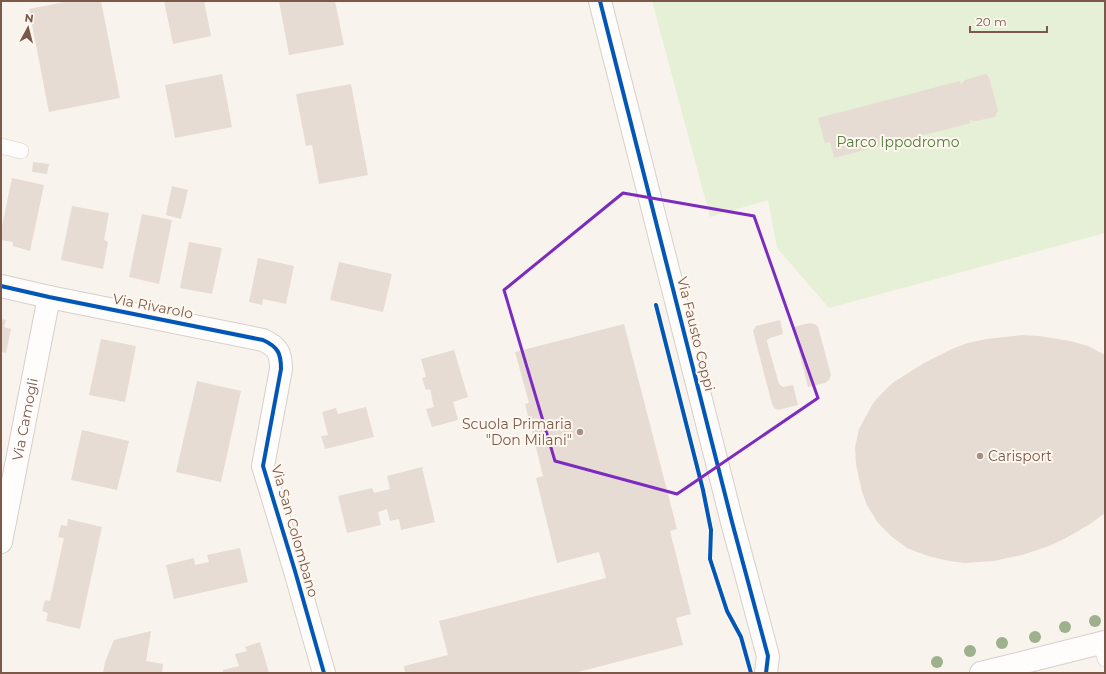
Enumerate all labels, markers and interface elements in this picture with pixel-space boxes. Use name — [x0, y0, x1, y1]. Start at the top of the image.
north arrow — [8, 8, 48, 48]
scale bar — [970, 8, 1047, 34]
text: N — [24, 11, 34, 26]
text: 20 m — [976, 14, 1007, 29]
park label: Parco Ippodromo — [836, 133, 960, 151]
street label: Via Fausto Coppi — [673, 275, 719, 393]
street label: Via Rivarolo — [111, 289, 195, 323]
street label: Via Camogli — [8, 376, 42, 462]
place label: Scuola Primaria "Don Milani" — [462, 415, 572, 449]
marker: Scuola Primaria "Don Milani" — [575, 427, 585, 437]
place label: Carisport — [988, 447, 1052, 465]
marker: Carisport — [975, 451, 985, 461]
street label: Via San Colombano — [267, 463, 323, 600]

